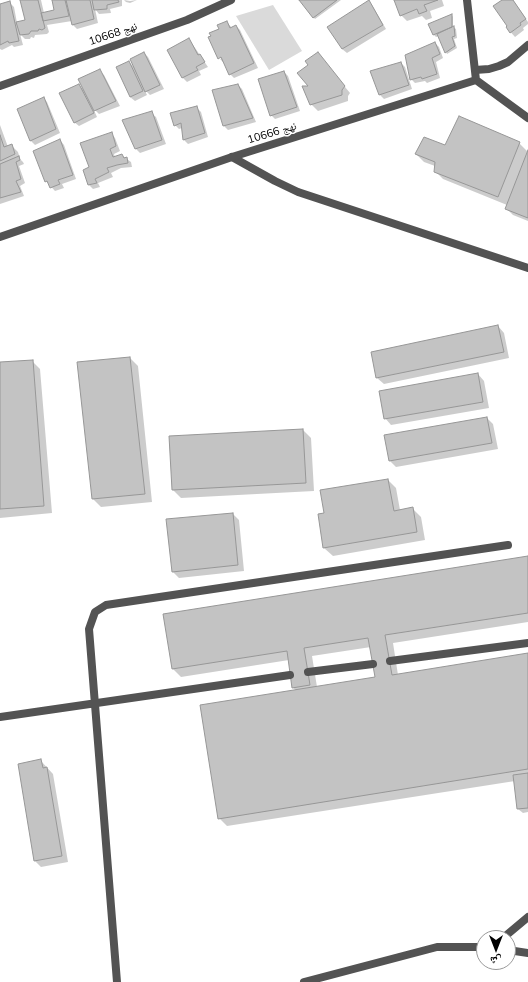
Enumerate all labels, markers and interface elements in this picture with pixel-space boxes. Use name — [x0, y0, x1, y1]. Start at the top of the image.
street label: نهج 10668 — [87, 20, 139, 48]
street label: نهج 10666 — [246, 119, 298, 147]
north arrow — [476, 930, 516, 970]
text: ش — [490, 954, 502, 968]

